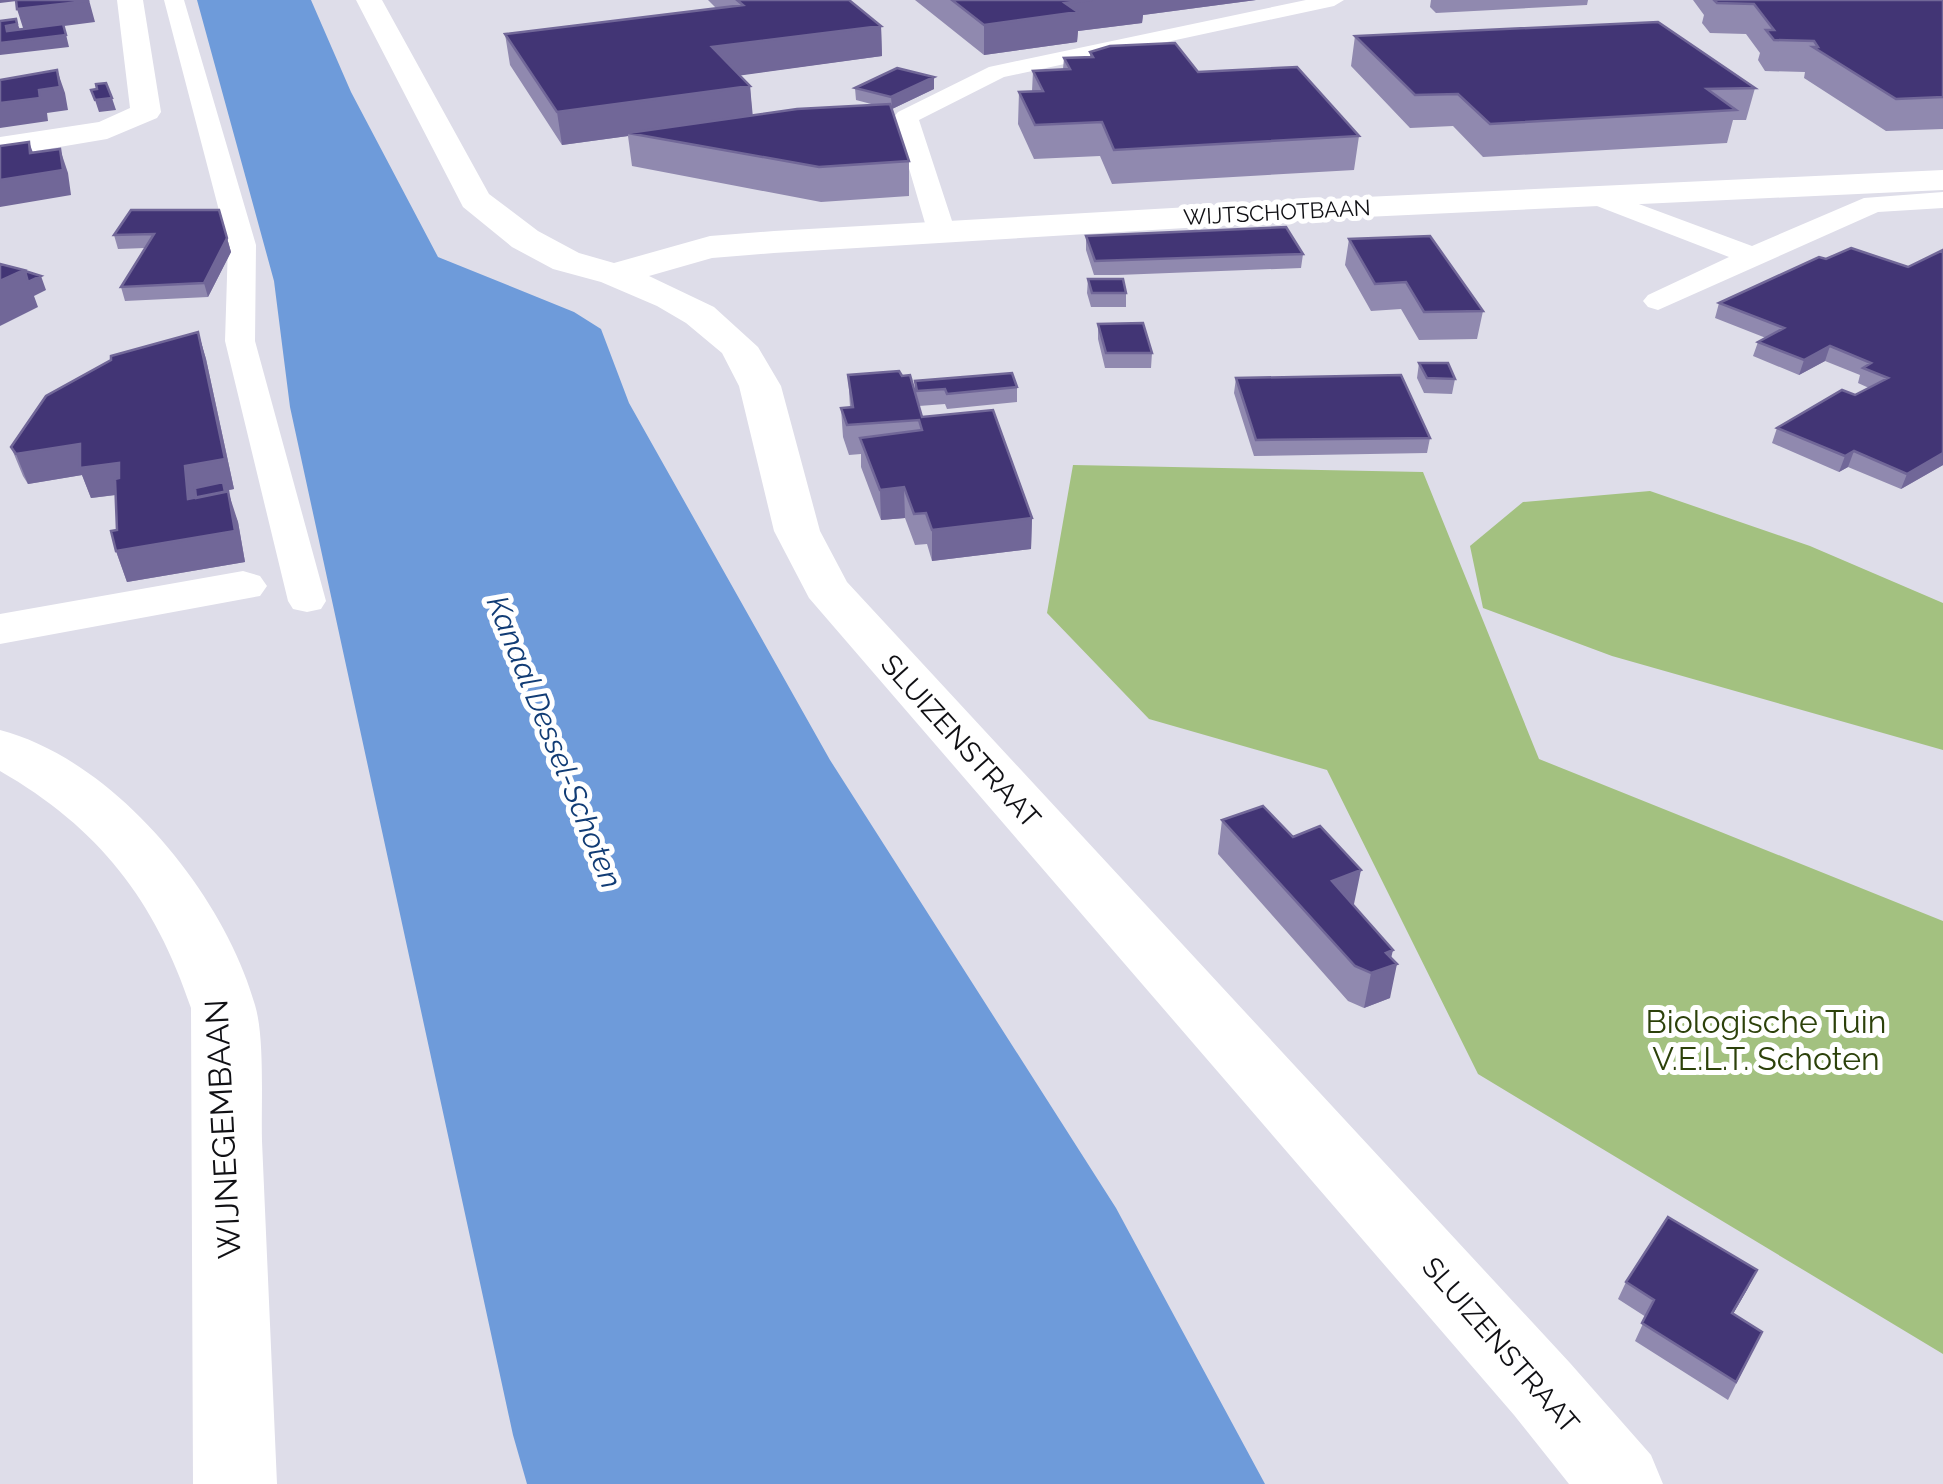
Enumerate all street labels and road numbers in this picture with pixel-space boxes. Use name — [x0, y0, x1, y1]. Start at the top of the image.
street label: WIJTSCHOTBAAN — [1183, 194, 1371, 230]
street label: SLUIZENSTRAAT — [874, 648, 1047, 835]
street label: WIJNEGEMBAAN — [197, 998, 248, 1260]
street label: SLUIZENSTRAAT — [1415, 1251, 1586, 1440]

